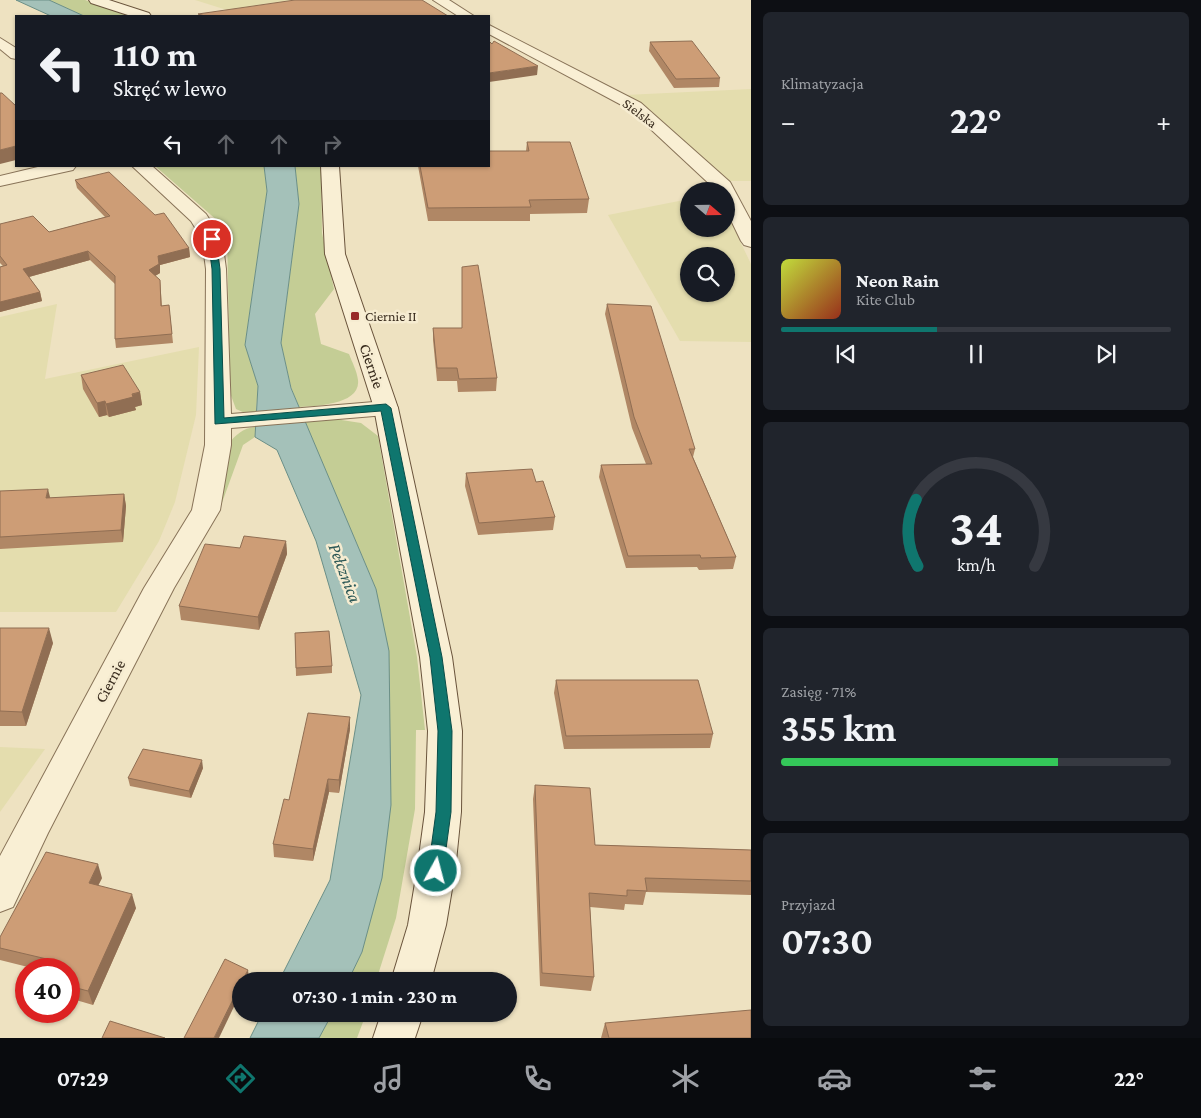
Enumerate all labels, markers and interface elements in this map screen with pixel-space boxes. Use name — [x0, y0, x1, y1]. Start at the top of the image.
icon: left — [30, 35, 95, 100]
text: 110 m — [113, 35, 197, 74]
text: Klimatyzacja — [781, 75, 864, 92]
text: Skręć w lewo — [113, 76, 227, 101]
street label: Sielska — [620, 95, 661, 131]
text: 22° — [950, 99, 1002, 141]
text: − — [781, 106, 796, 137]
text: + — [1156, 106, 1171, 137]
icon: left — [159, 130, 187, 158]
icon: ahead — [212, 130, 240, 158]
icon: ahead — [265, 130, 293, 158]
icon: right — [318, 130, 346, 158]
north arrow — [680, 182, 735, 238]
map controls — [680, 182, 735, 302]
pin — [191, 218, 233, 260]
icon: arrive — [198, 225, 226, 253]
button: search — [680, 247, 735, 302]
text: Neon Rain — [856, 270, 939, 291]
text: Kite Club — [856, 291, 915, 308]
place label: Ciernie II — [365, 308, 417, 324]
marker: Ciernie II — [349, 310, 361, 322]
icon: previous — [832, 340, 860, 368]
icon: pause — [962, 340, 990, 368]
icon: next — [1092, 340, 1120, 368]
street label: Ciernie — [356, 341, 388, 391]
text: 34 — [949, 498, 1003, 556]
water label: Pełcznica — [325, 541, 366, 606]
text: km/h — [957, 555, 996, 575]
street label: Ciernie — [92, 657, 128, 705]
text: Zasięg · 71% — [781, 683, 856, 700]
text: 355 km — [781, 707, 896, 749]
position arrow — [409, 844, 461, 896]
text: Przyjazd — [781, 896, 835, 913]
text: 07:30 — [781, 920, 873, 962]
speed limit sign: 40 — [15, 958, 80, 1023]
text: 07:30 · 1 min · 230 m — [292, 986, 457, 1007]
icon: directions — [223, 1061, 258, 1096]
icon: music — [371, 1061, 406, 1096]
icon: phone — [520, 1061, 555, 1096]
icon: climate — [668, 1061, 703, 1096]
icon: car — [817, 1061, 852, 1096]
icon: filters — [965, 1061, 1000, 1096]
text: 07:29 — [57, 1066, 109, 1091]
text: 22° — [1114, 1066, 1144, 1091]

